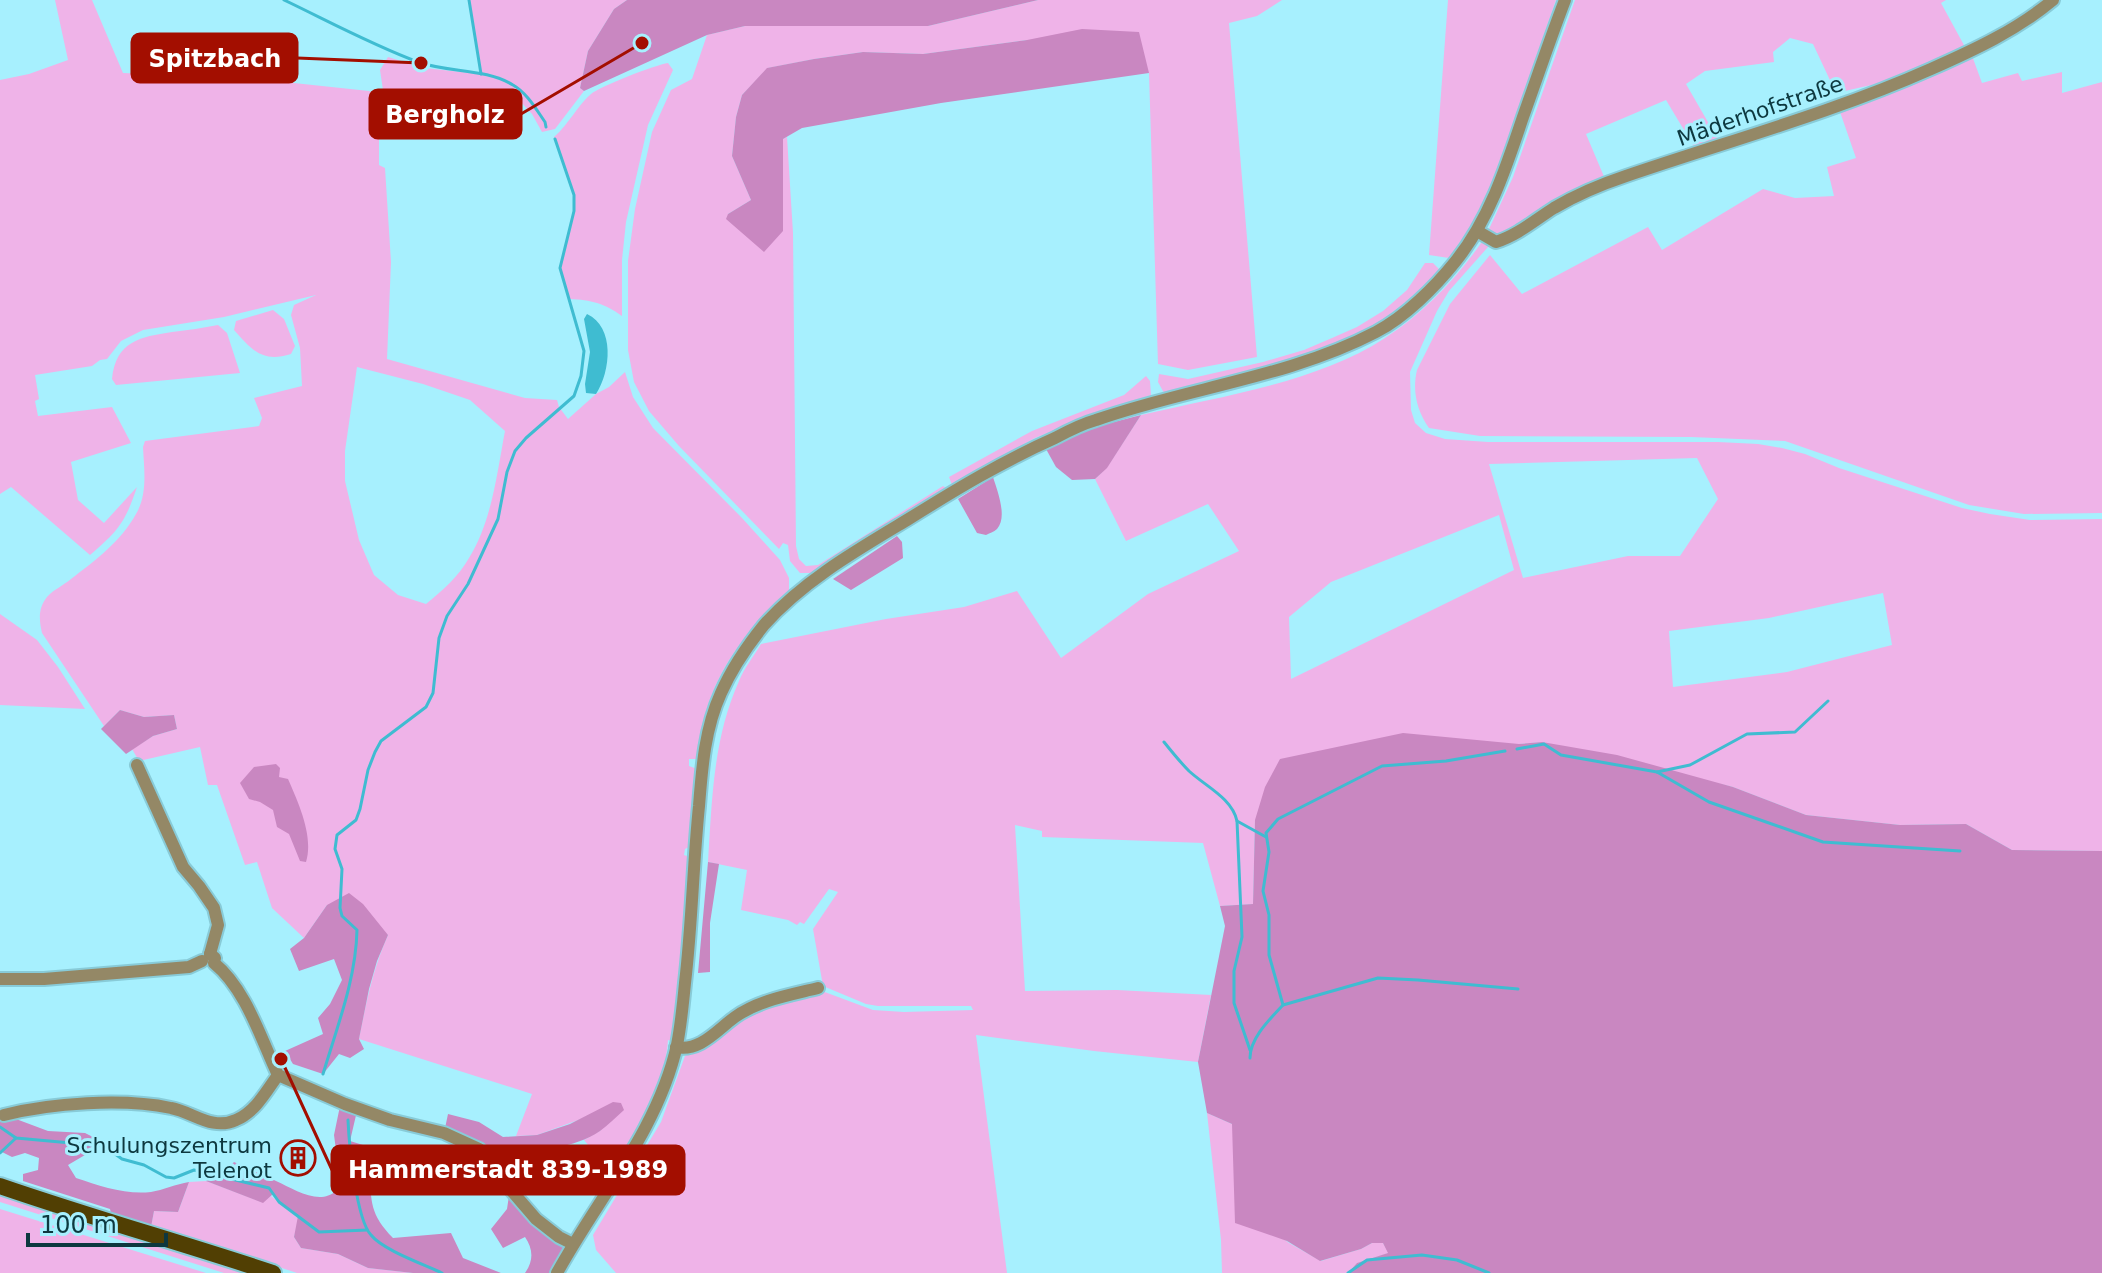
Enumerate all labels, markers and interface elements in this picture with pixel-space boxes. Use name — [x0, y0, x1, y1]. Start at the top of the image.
callout: Spitzbach — [132, 34, 297, 82]
text: Spitzbach — [149, 45, 281, 73]
street label: Mäderhofstraße — [1674, 71, 1846, 151]
callout: Bergholz — [370, 90, 521, 138]
text: Bergholz — [385, 101, 505, 129]
place label: Schulungszentrum Telenot — [67, 1133, 272, 1183]
building icon: Schulungszentrum Telenot — [279, 1139, 317, 1177]
callout: Hammerstadt 839-1989 — [332, 1146, 684, 1194]
text: Hammerstadt 839-1989 — [348, 1156, 668, 1184]
scale bar — [28, 1197, 166, 1247]
text: 100 m — [40, 1211, 117, 1239]

